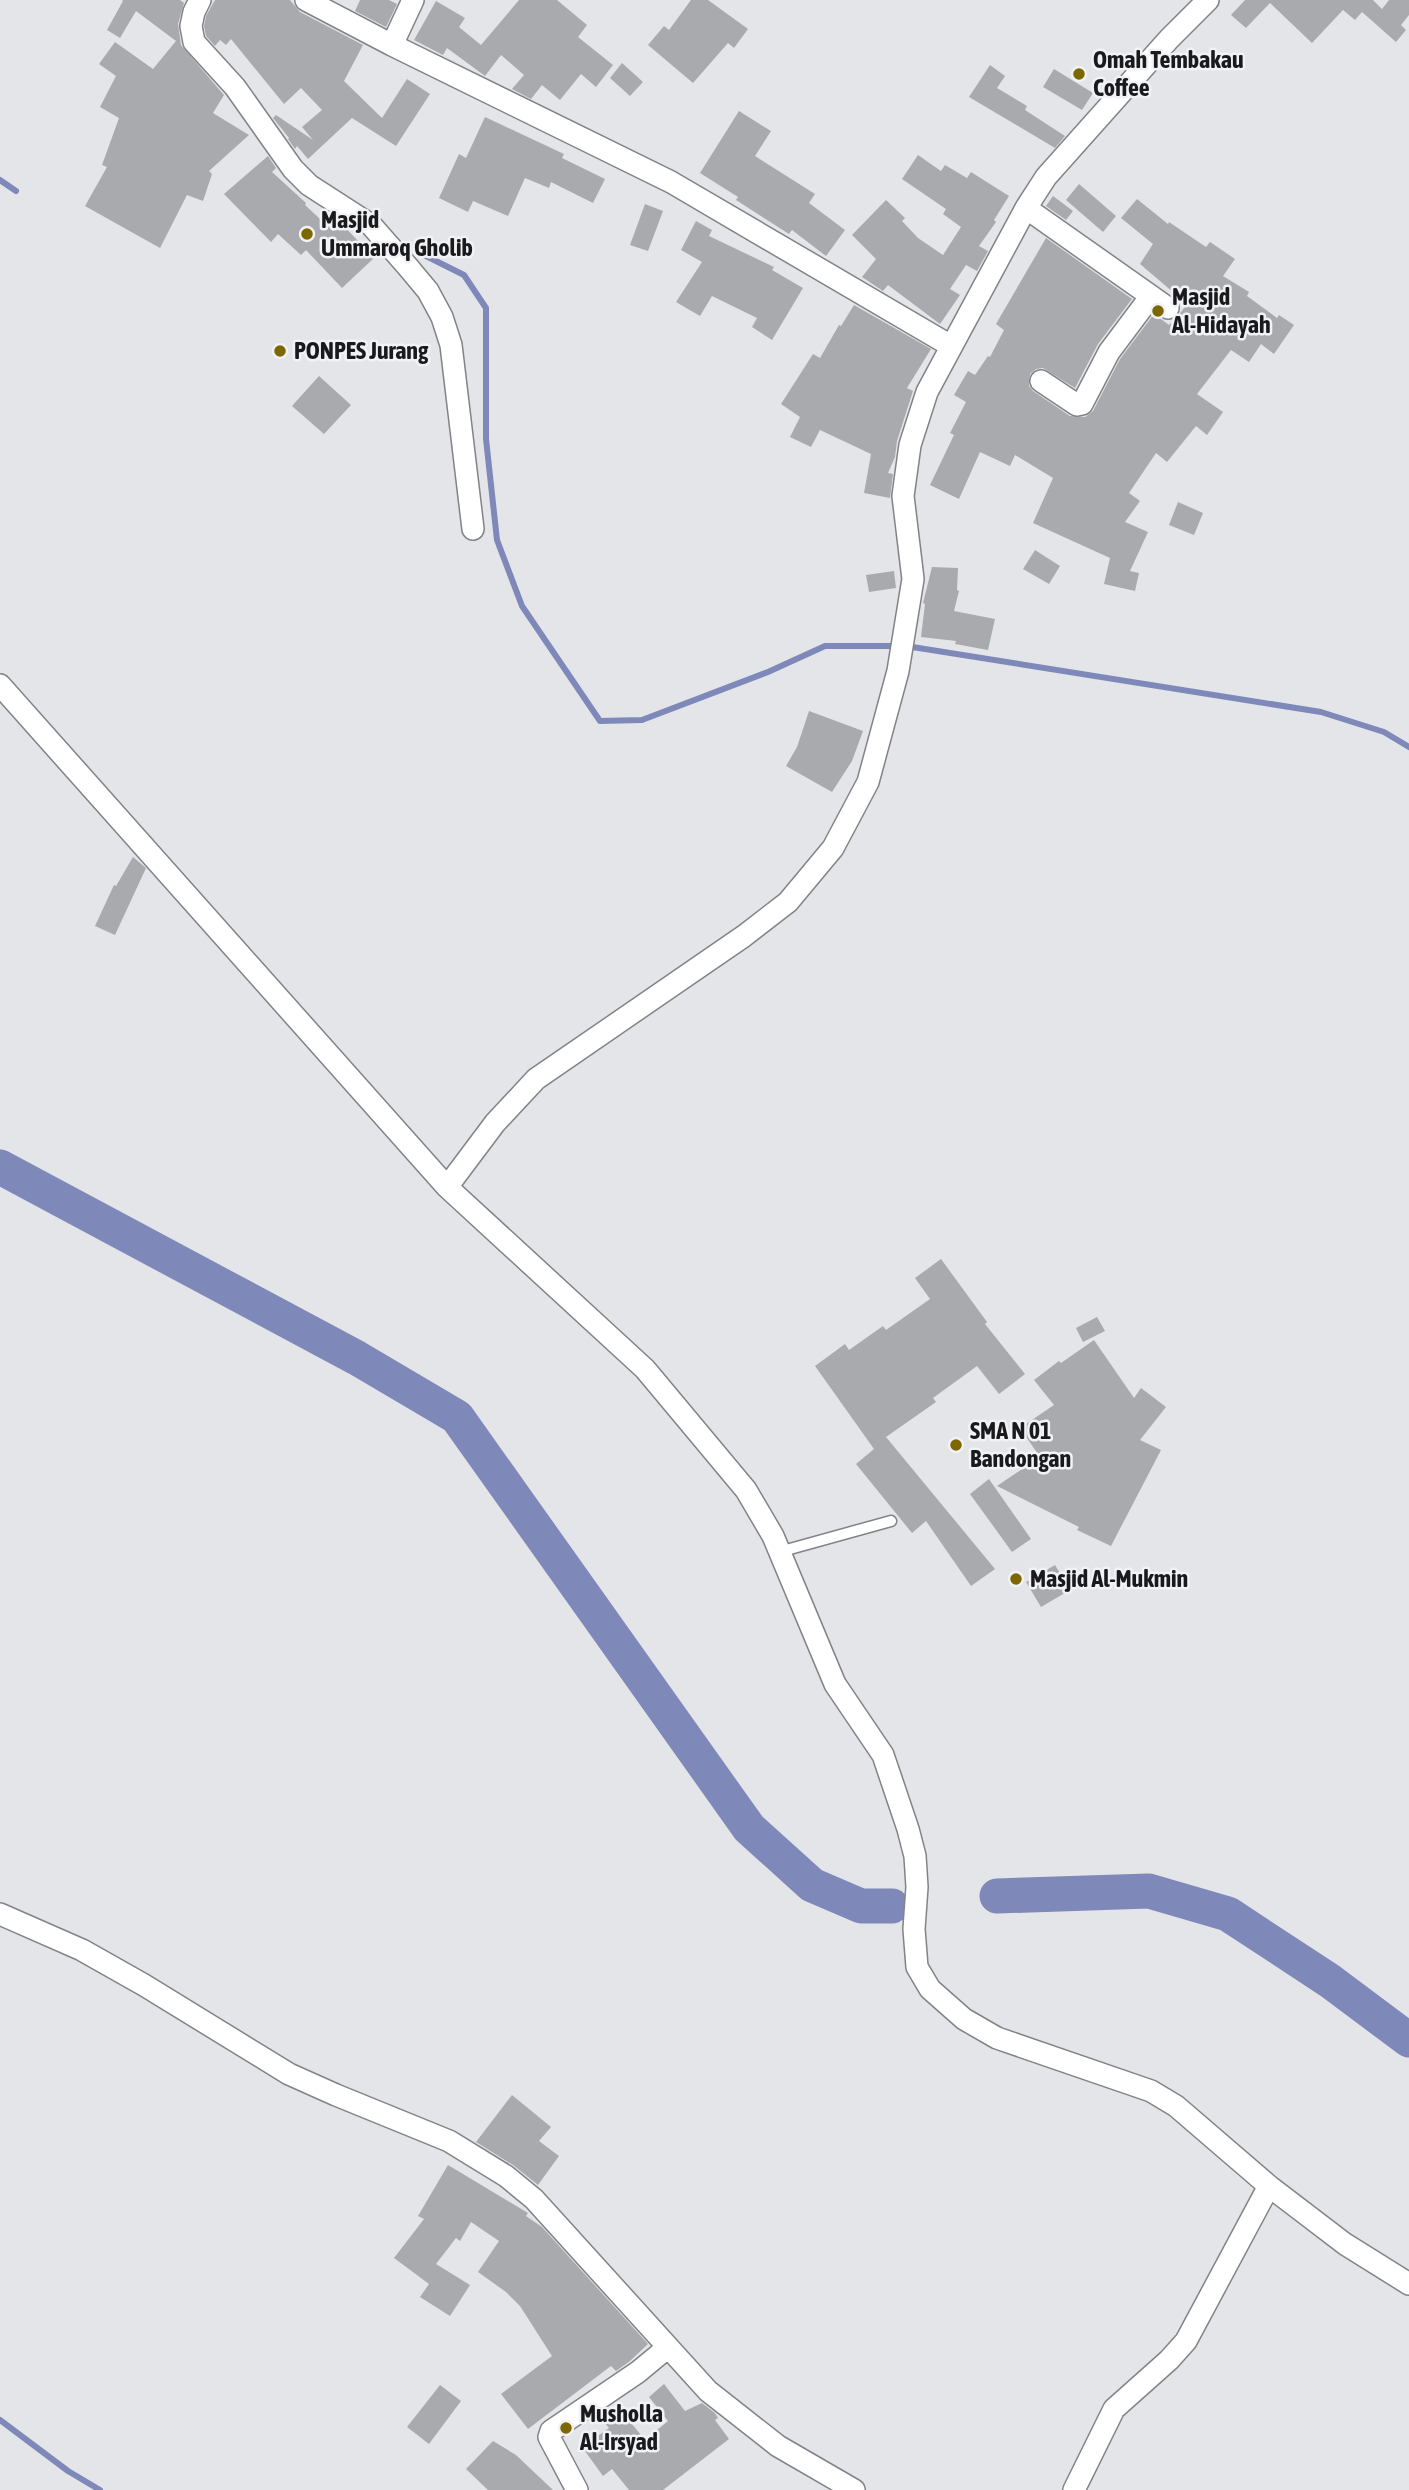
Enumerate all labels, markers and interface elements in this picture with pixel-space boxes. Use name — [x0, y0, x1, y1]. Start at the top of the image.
place label: Omah Tembakau Coffee — [1093, 46, 1244, 101]
marker: Omah Tembakau Coffee — [1071, 66, 1087, 82]
place label: Masjid Ummaroq Gholib — [321, 206, 473, 261]
marker: Masjid Ummaroq Gholib — [299, 226, 315, 242]
place label: Masjid Al-Hidayah — [1171, 283, 1271, 338]
marker: Masjid Al-Hidayah — [1150, 303, 1166, 319]
place label: PONPES Jurang — [294, 337, 429, 364]
marker: PONPES Jurang — [272, 343, 288, 359]
place label: SMA N 01 Bandongan — [970, 1417, 1071, 1472]
marker: SMA N 01 Bandongan — [948, 1437, 964, 1453]
place label: Masjid Al-Mukmin — [1030, 1565, 1188, 1592]
marker: Masjid Al-Mukmin — [1008, 1571, 1024, 1587]
place label: Musholla Al-Irsyad — [579, 2400, 663, 2455]
marker: Musholla Al-Irsyad — [558, 2420, 574, 2436]

